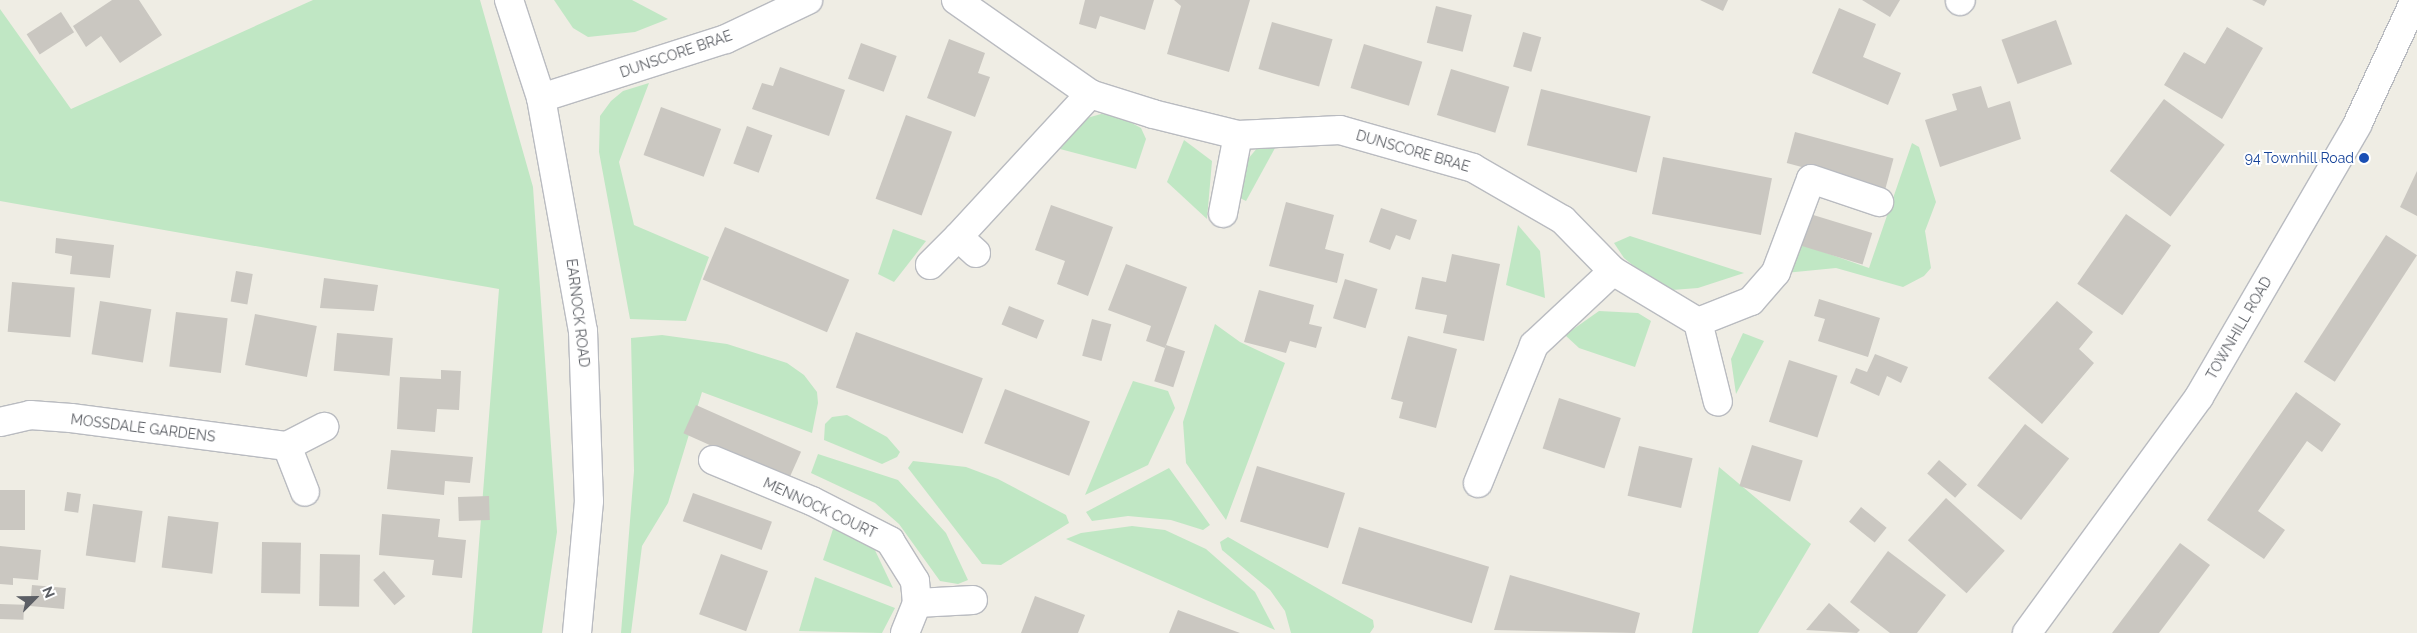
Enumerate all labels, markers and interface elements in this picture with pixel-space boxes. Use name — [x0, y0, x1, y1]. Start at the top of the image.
street label: DUNSCORE BRAE — [618, 27, 734, 81]
street label: DUNSCORE BRAE — [1354, 127, 1472, 175]
place label: 94 Townhill Road — [2244, 150, 2354, 166]
marker: 94 Townhill Road — [2358, 152, 2370, 164]
street label: EARNOCK ROAD — [563, 258, 593, 368]
street label: TOWNHILL ROAD — [2203, 273, 2275, 383]
street label: MOSSDALE GARDENS — [70, 411, 216, 445]
street label: MENNOCK COURT — [761, 474, 879, 542]
north arrow — [10, 573, 60, 623]
text: N — [39, 584, 58, 600]

